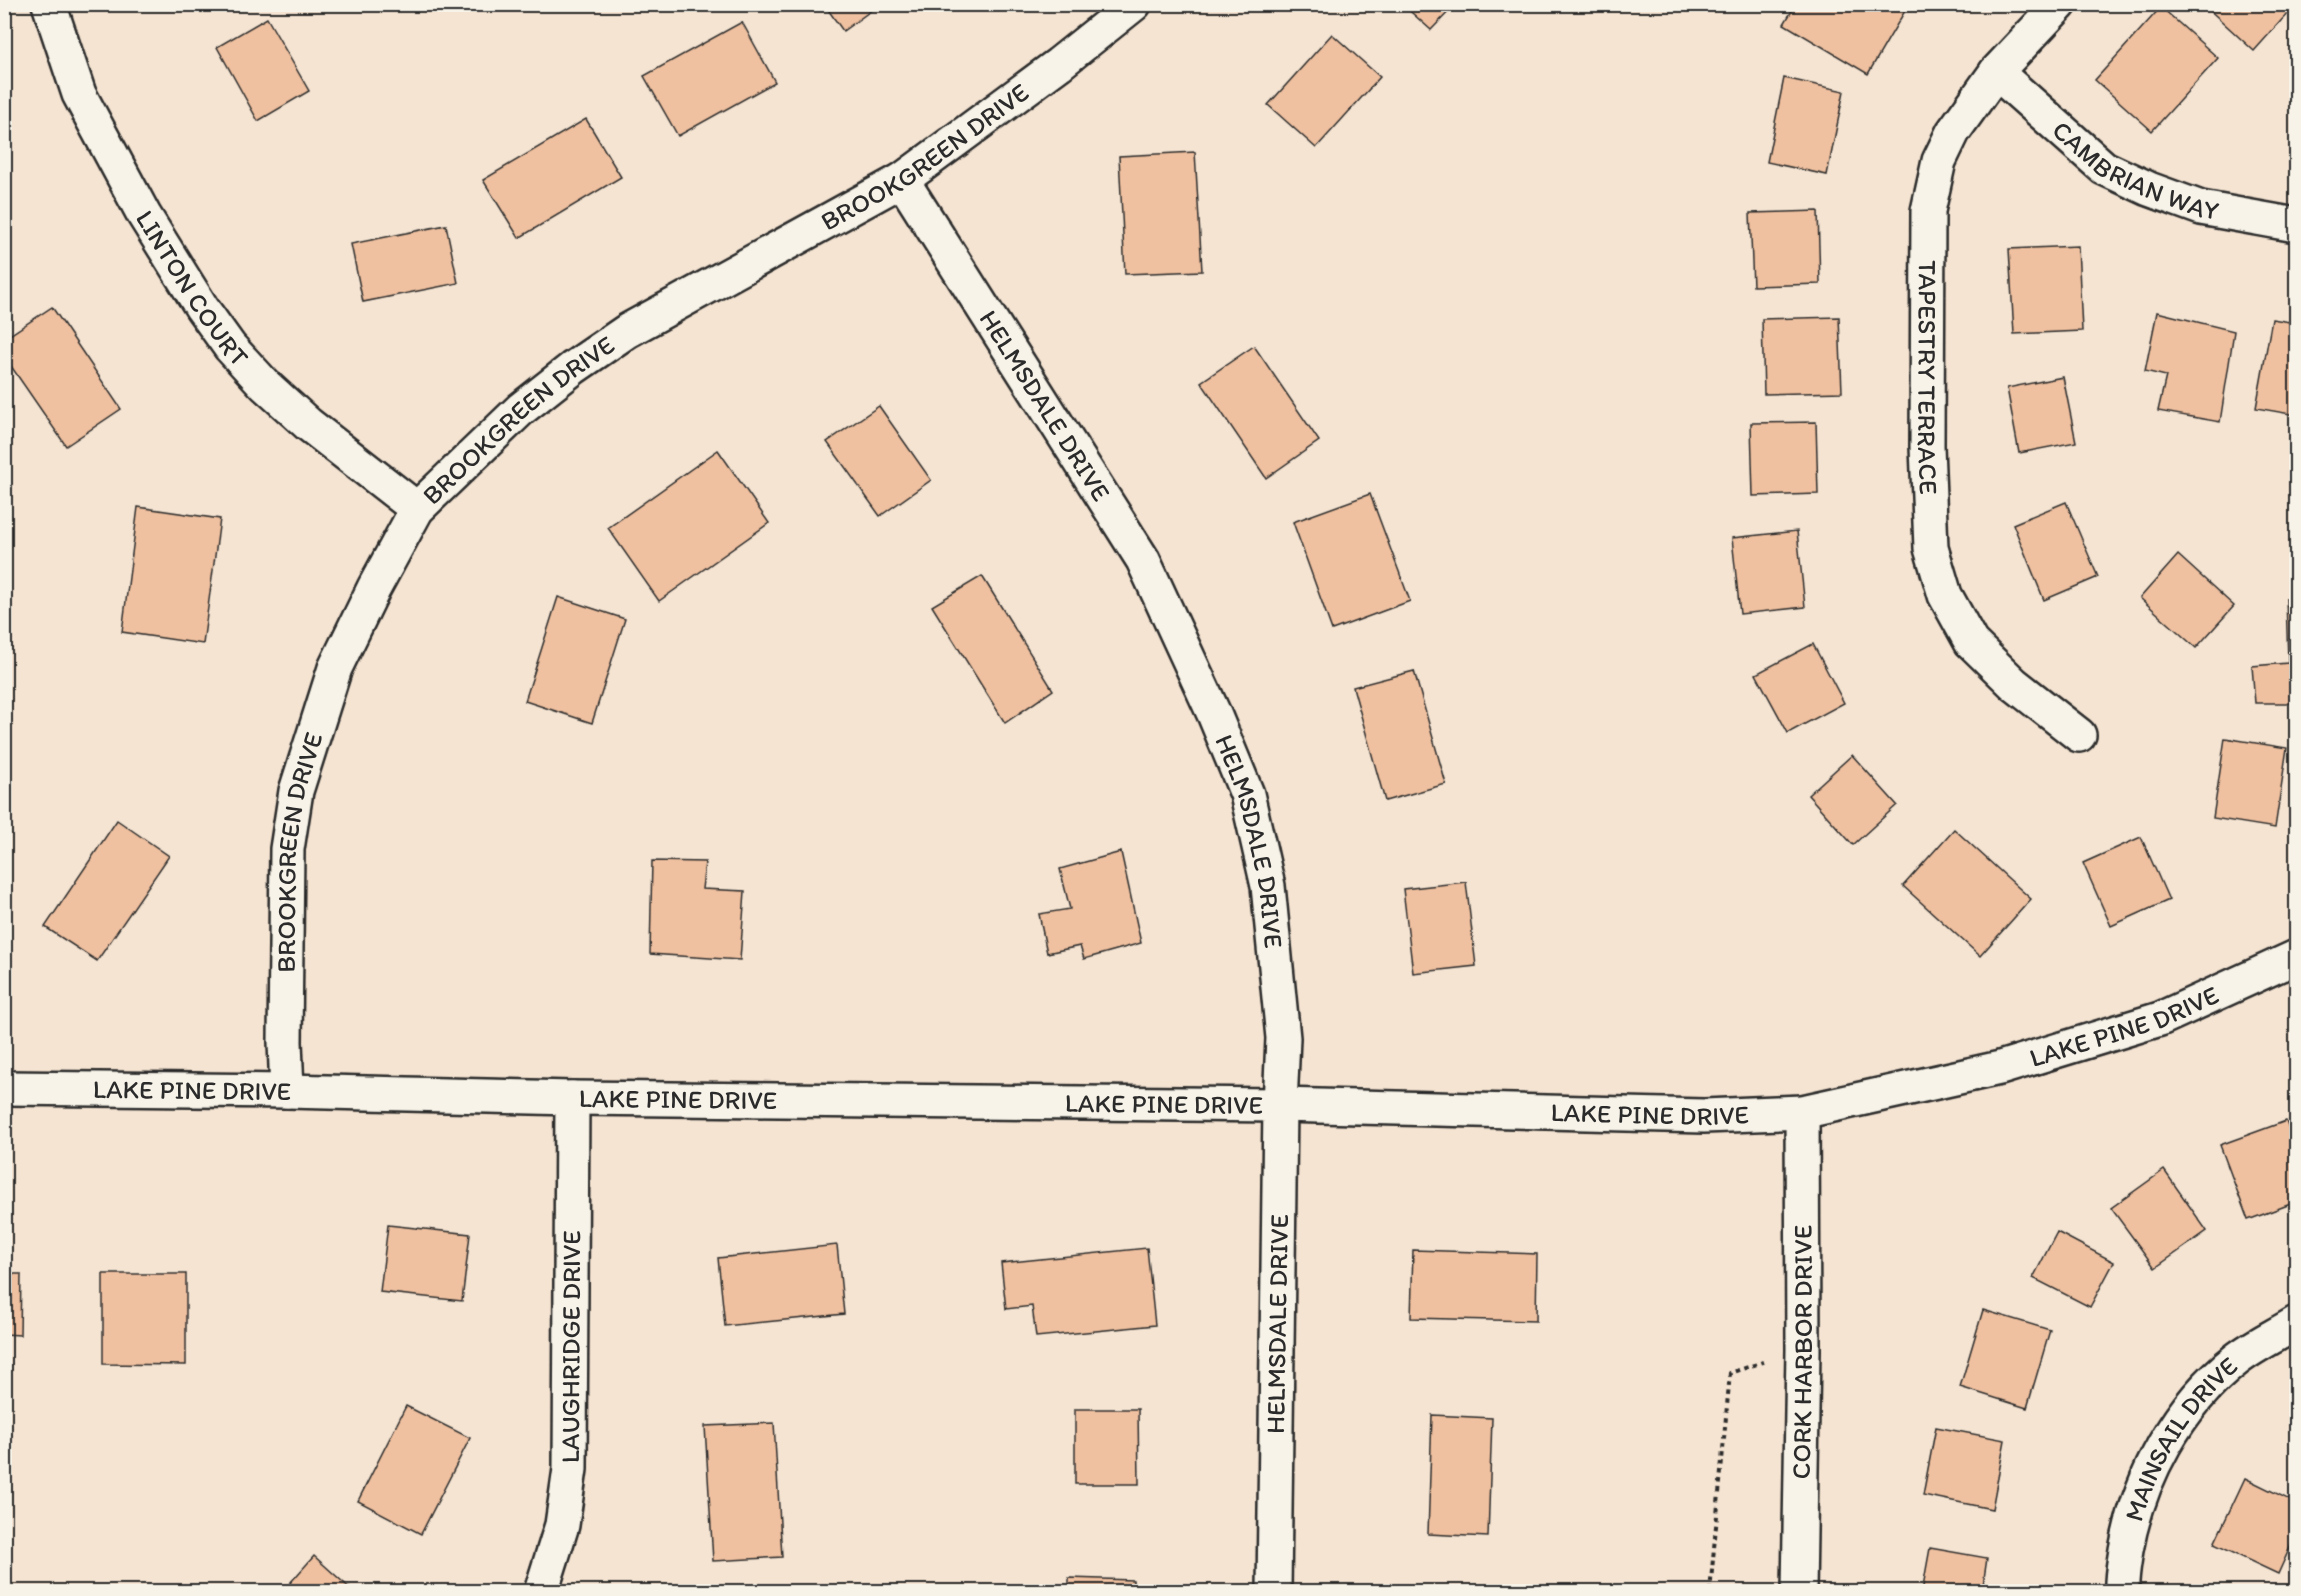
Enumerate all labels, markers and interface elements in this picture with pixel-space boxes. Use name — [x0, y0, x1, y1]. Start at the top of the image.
street label: BROOKGREEN DRIVE — [815, 76, 1035, 237]
street label: CAMBRIAN WAY — [2046, 114, 2221, 227]
street label: LINTON COURT — [129, 204, 256, 373]
street label: TAPESTRY TERRACE — [1911, 260, 1945, 495]
street label: HELMSDALE DRIVE — [973, 304, 1117, 507]
street label: BROOKGREEN DRIVE — [416, 329, 620, 511]
street label: BROOKGREEN DRIVE — [270, 728, 330, 973]
street label: HELMSDALE DRIVE — [1208, 730, 1290, 950]
street label: LAKE PINE DRIVE — [2026, 978, 2224, 1074]
street label: LAKE PINE DRIVE — [93, 1073, 291, 1107]
street label: LAKE PINE DRIVE — [579, 1082, 777, 1116]
street label: LAKE PINE DRIVE — [1065, 1087, 1263, 1121]
street label: LAKE PINE DRIVE — [1550, 1096, 1749, 1132]
street label: HELMSDALE DRIVE — [1259, 1214, 1295, 1434]
street label: CORK HARBOR DRIVE — [1785, 1225, 1819, 1479]
street label: LAUGHRIDGE DRIVE — [554, 1230, 587, 1463]
street label: MAINSAIL DRIVE — [2117, 1350, 2244, 1525]

